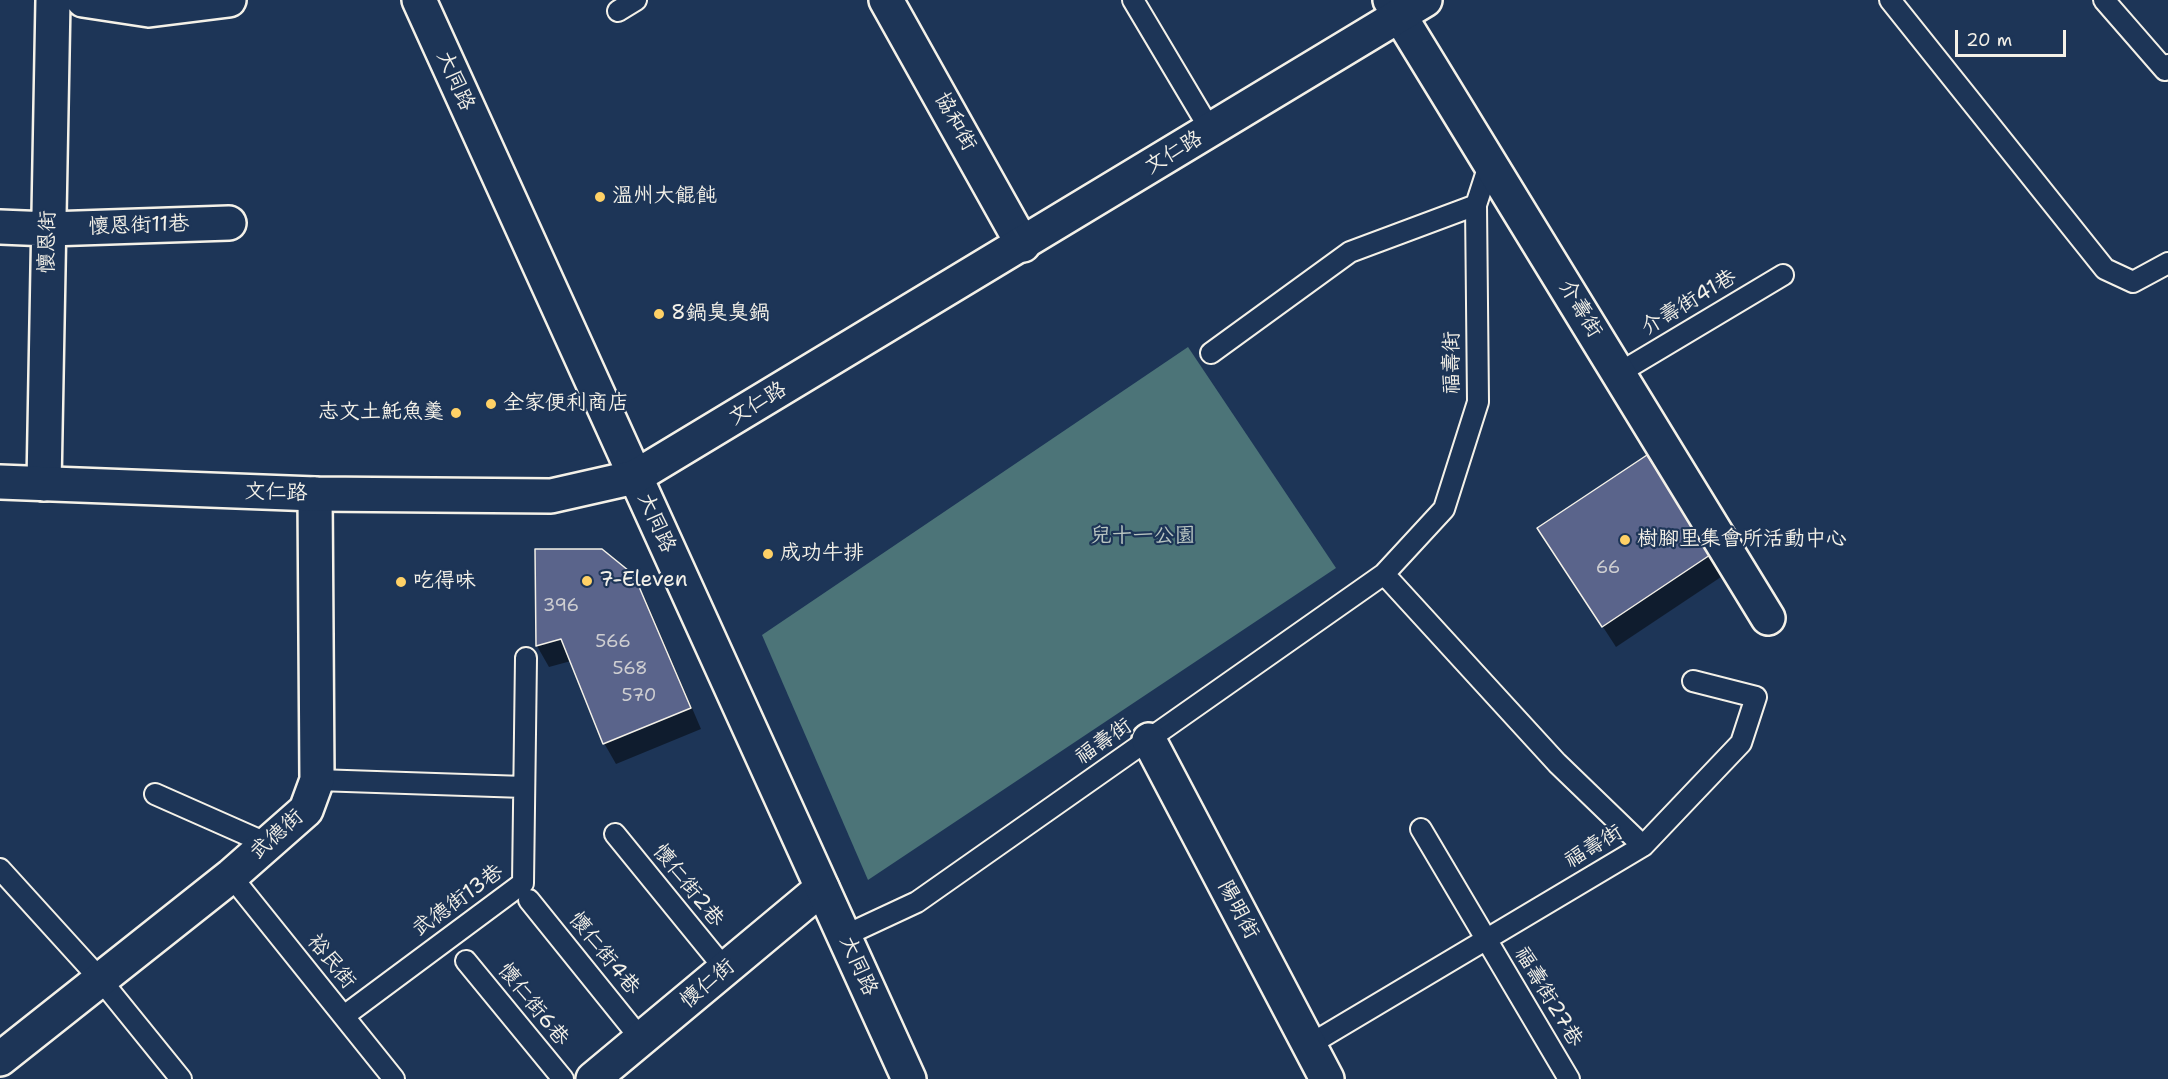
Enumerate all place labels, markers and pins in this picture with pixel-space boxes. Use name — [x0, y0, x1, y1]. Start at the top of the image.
place label: 溫州大餛飩 — [612, 184, 717, 210]
marker: 溫州大餛飩 — [593, 190, 607, 204]
place label: 8鍋臭臭鍋 — [671, 301, 770, 327]
marker: 8鍋臭臭鍋 — [652, 307, 666, 321]
place label: 全家便利商店 — [503, 391, 629, 417]
marker: 全家便利商店 — [484, 397, 498, 411]
place label: 志文土魠魚羹 — [318, 400, 444, 426]
marker: 志文土魠魚羹 — [449, 406, 463, 420]
place label: 樹腳里集會所活動中心 — [1637, 527, 1847, 553]
marker: 樹腳里集會所活動中心 — [1618, 533, 1632, 547]
place label: 成功牛排 — [780, 541, 864, 567]
marker: 成功牛排 — [761, 547, 775, 561]
place label: 7-Eleven — [599, 568, 688, 594]
place label: 吃得味 — [413, 569, 476, 595]
marker: 7-Eleven — [580, 574, 594, 588]
marker: 吃得味 — [394, 575, 408, 589]

